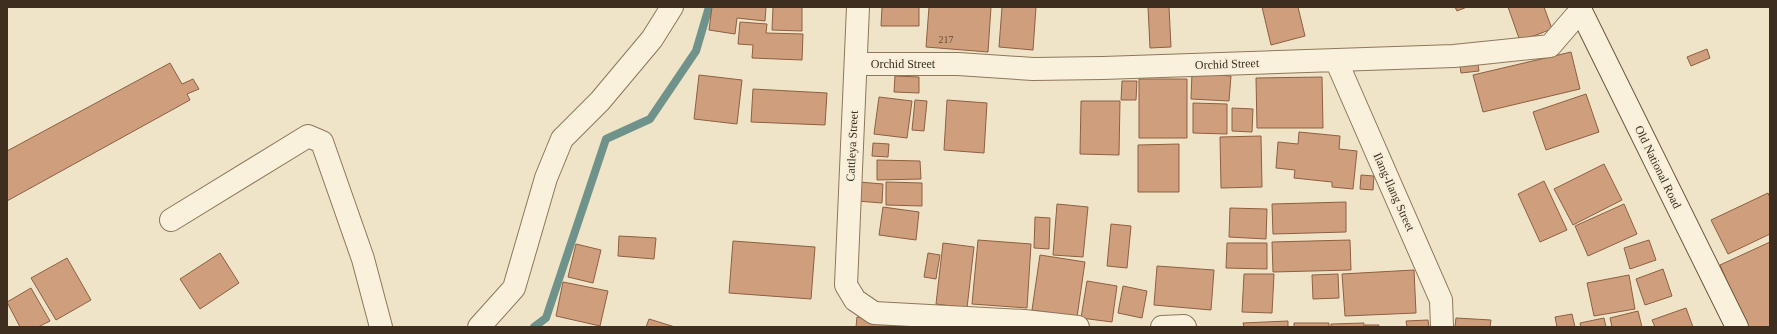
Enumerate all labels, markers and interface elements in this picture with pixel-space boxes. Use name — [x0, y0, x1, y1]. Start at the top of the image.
house number: 217 — [939, 34, 954, 45]
street label: Orchid Street — [1195, 56, 1260, 72]
street label: Orchid Street — [871, 57, 936, 71]
street label: Cattleya Street — [843, 110, 861, 182]
street label: Old National Road — [1632, 123, 1684, 211]
street label: Ilang-Ilang Street — [1370, 151, 1418, 234]

